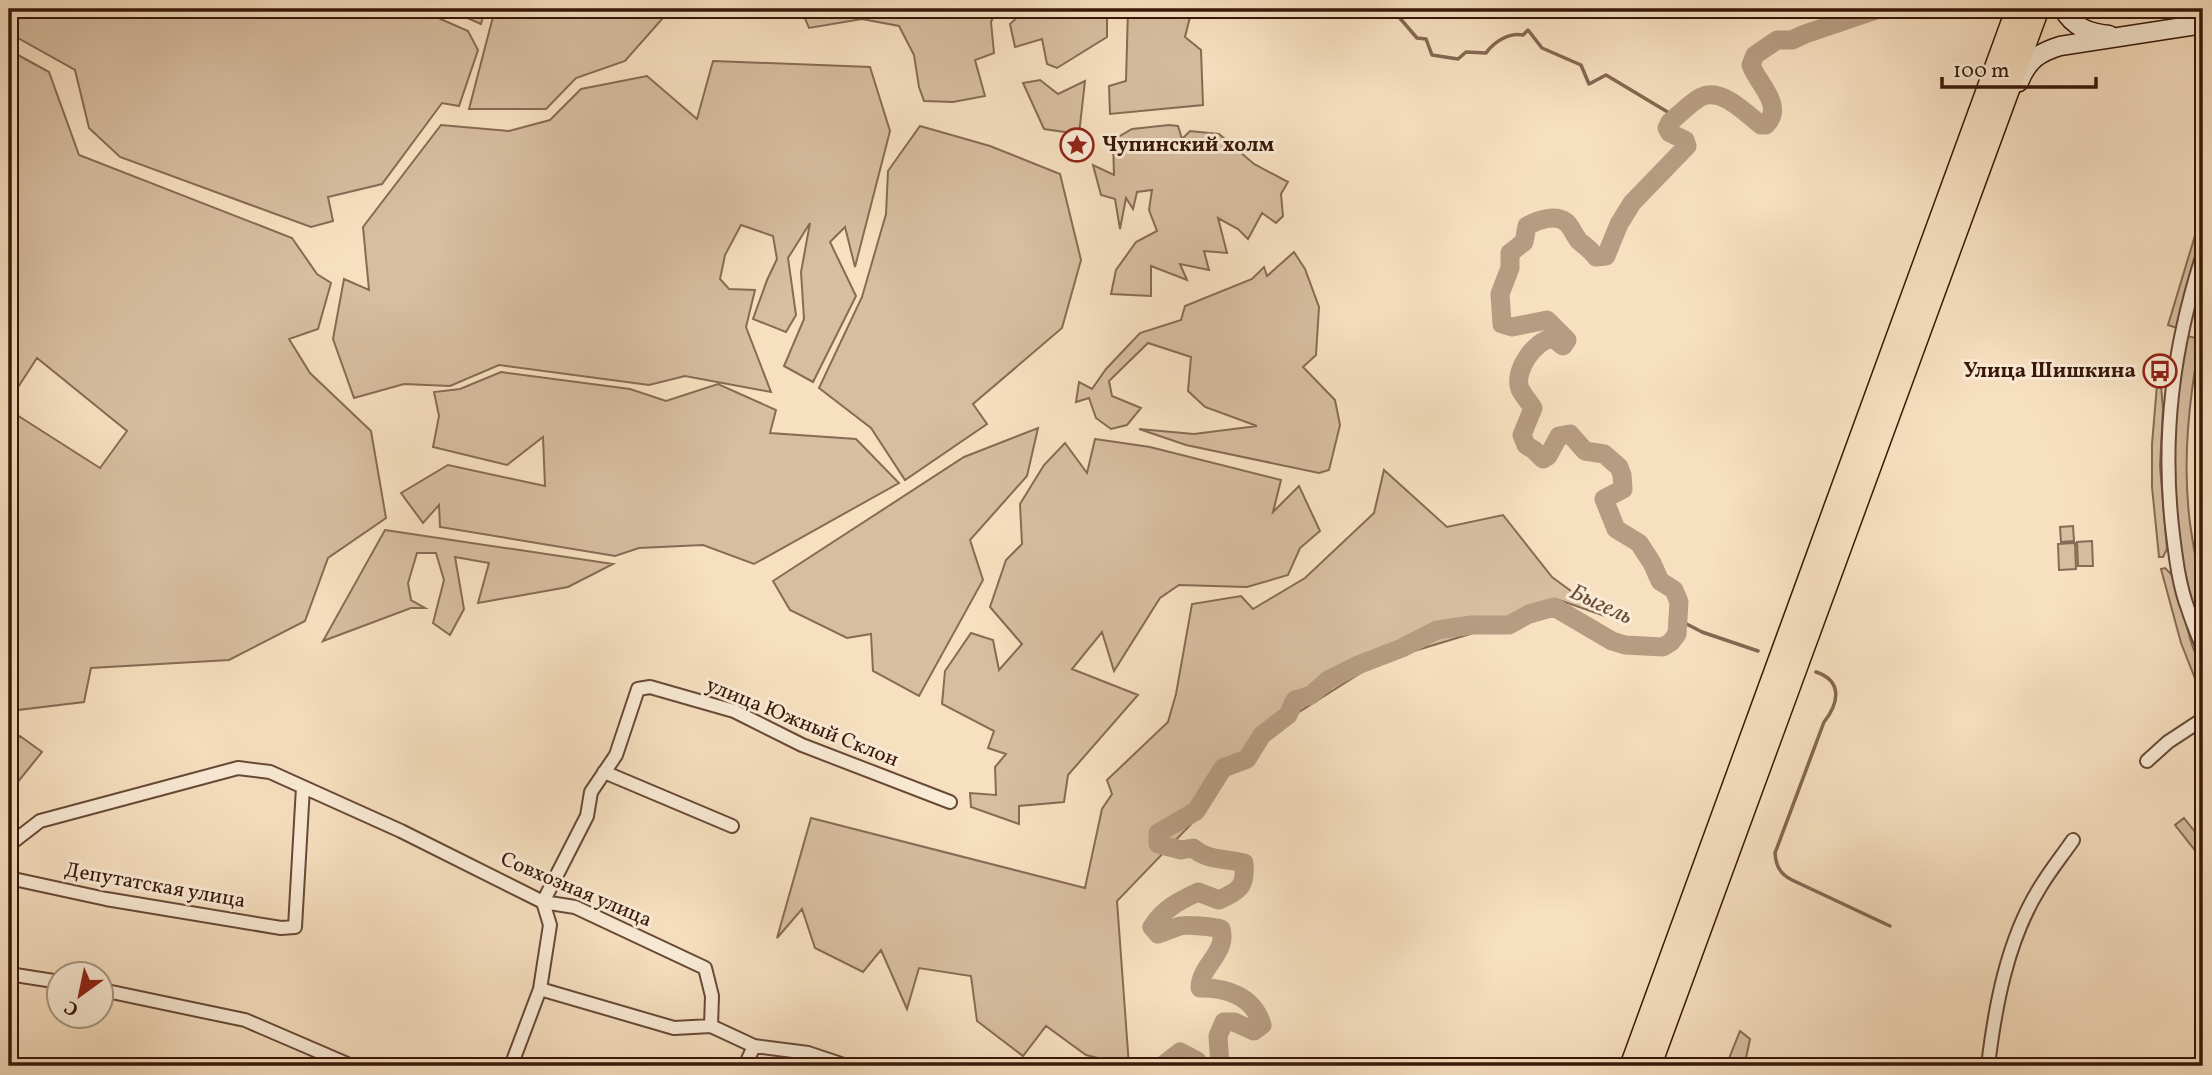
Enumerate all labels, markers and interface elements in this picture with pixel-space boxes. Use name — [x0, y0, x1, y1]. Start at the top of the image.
scale bar — [1942, 46, 2096, 90]
text: 100 m — [1953, 57, 2010, 86]
place icon: Чупинский холм — [1058, 126, 1096, 164]
place label: Чупинский холм — [1102, 131, 1274, 160]
bus stop icon: Улица Шишкина — [2141, 352, 2179, 390]
place label: Улица Шишкина — [1964, 357, 2136, 386]
water label: Быгель — [1565, 577, 1638, 634]
street label: улица Южный Склон — [701, 671, 903, 775]
street label: Совхозная улица — [496, 845, 656, 935]
street label: Депутатская улица — [62, 856, 248, 916]
north arrow — [46, 960, 116, 1030]
text: С — [60, 993, 84, 1022]

